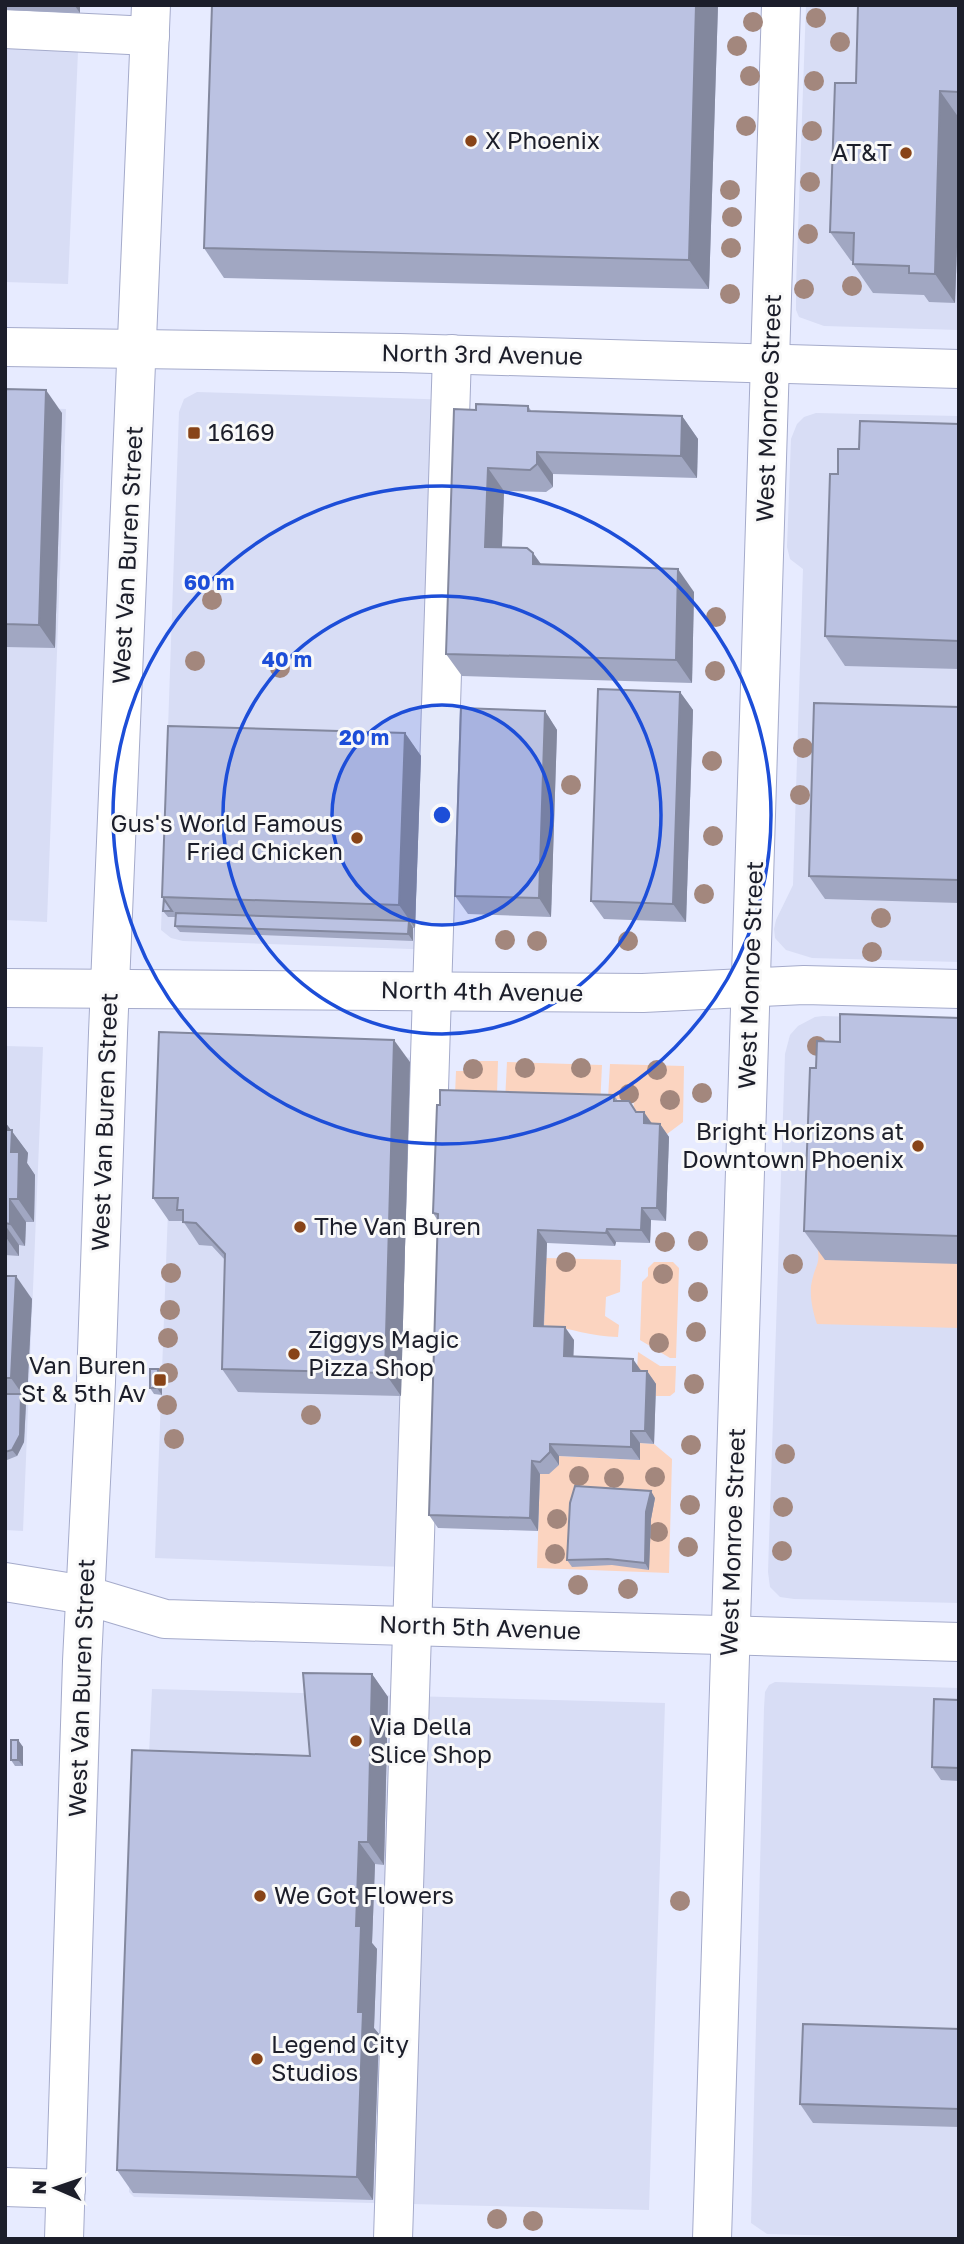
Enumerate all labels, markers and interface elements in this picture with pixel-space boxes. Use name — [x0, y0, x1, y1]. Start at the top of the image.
place label: X Phoenix — [485, 125, 600, 154]
marker: X Phoenix — [463, 133, 479, 149]
place label: AT&T — [832, 137, 892, 166]
marker: AT&T — [898, 145, 914, 161]
street label: West Monroe Street — [749, 293, 786, 523]
street label: North 3rd Avenue — [381, 337, 583, 370]
place label: 16169 — [208, 417, 275, 446]
street label: West Van Buren Street — [105, 425, 148, 685]
marker: 16169 — [186, 425, 202, 441]
text: 60 m — [184, 569, 234, 595]
text: 40 m — [262, 646, 312, 672]
text: 20 m — [339, 724, 389, 750]
centre of rings — [430, 803, 454, 827]
place label: Gus's World Famous Fried Chicken — [111, 808, 343, 865]
marker: Gus's World Famous Fried Chicken — [349, 830, 365, 846]
street label: West Monroe Street — [731, 860, 768, 1090]
street label: North 4th Avenue — [381, 974, 584, 1007]
street label: West Van Buren Street — [84, 992, 123, 1252]
place label: Bright Horizons at Downtown Phoenix — [682, 1116, 904, 1173]
marker: Bright Horizons at Downtown Phoenix — [910, 1138, 926, 1154]
place label: The Van Buren — [314, 1211, 481, 1240]
marker: The Van Buren — [292, 1219, 308, 1235]
place label: Ziggys Magic Pizza Shop — [308, 1324, 459, 1381]
marker: Ziggys Magic Pizza Shop — [286, 1346, 302, 1362]
place label: Van Buren St & 5th Av — [21, 1350, 146, 1407]
marker: Van Buren St & 5th Av — [152, 1372, 168, 1388]
street label: West Monroe Street — [713, 1427, 750, 1657]
street label: West Van Buren Street — [61, 1558, 100, 1818]
street label: North 5th Avenue — [379, 1608, 581, 1645]
place label: Via Della Slice Shop — [370, 1711, 492, 1768]
marker: Via Della Slice Shop — [348, 1733, 364, 1749]
place label: We Got Flowers — [274, 1880, 454, 1909]
marker: We Got Flowers — [252, 1888, 268, 1904]
place label: Legend City Studios — [271, 2029, 409, 2086]
marker: Legend City Studios — [249, 2051, 265, 2067]
north arrow — [21, 2153, 91, 2223]
text: N — [27, 2180, 50, 2195]

